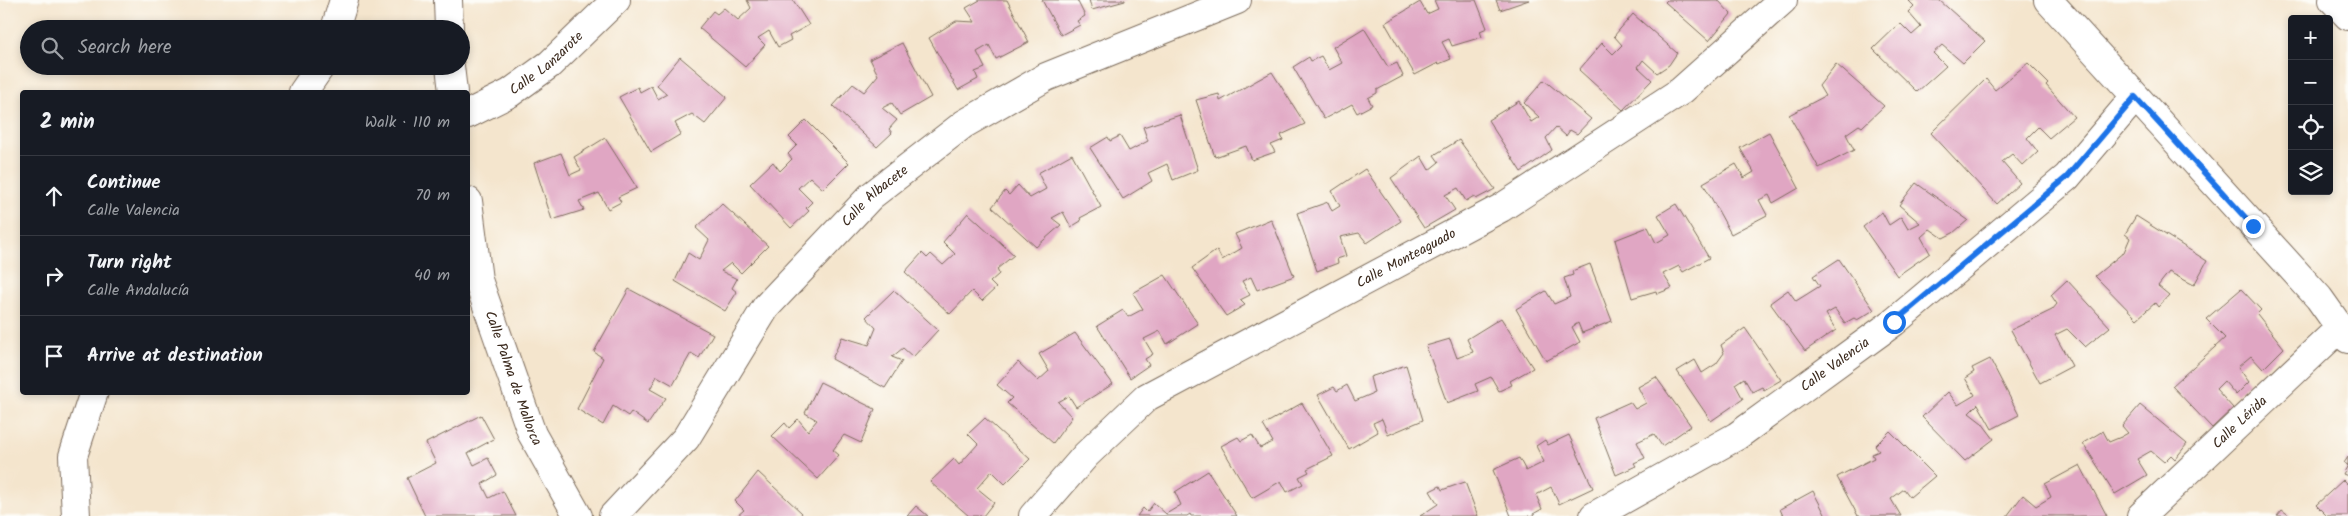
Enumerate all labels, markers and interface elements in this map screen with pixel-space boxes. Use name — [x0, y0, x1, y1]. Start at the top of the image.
map controls — [2288, 15, 2333, 195]
button: + — [2288, 15, 2333, 60]
search box — [20, 20, 470, 75]
street label: Calle Lanzarote — [505, 26, 589, 101]
text: Search here — [78, 33, 172, 63]
icon: search — [38, 34, 66, 62]
button: − — [2288, 60, 2333, 105]
button: locate — [2288, 105, 2333, 150]
text: 2 min — [40, 106, 95, 139]
text: Walk · 110 m — [365, 110, 450, 135]
button: layers — [2288, 150, 2333, 195]
street label: Calle Albacete — [836, 159, 914, 232]
text: Continue — [87, 168, 160, 198]
icon: ahead — [40, 182, 68, 210]
text: 70 m — [415, 183, 450, 208]
text: Calle Valencia — [87, 198, 180, 223]
route end — [2242, 215, 2265, 238]
street label: Calle Monteaguado — [1353, 223, 1460, 294]
text: Turn right — [87, 248, 172, 278]
icon: right — [40, 262, 68, 290]
text: 40 m — [414, 263, 450, 288]
text: Calle Andalucía — [87, 278, 189, 303]
street label: Calle Palma de Mallorca — [479, 308, 548, 450]
route start — [1883, 311, 1906, 334]
street label: Calle Valencia — [1796, 332, 1874, 398]
text: Arrive at destination — [87, 341, 263, 371]
icon: arrive — [40, 342, 68, 370]
street label: Calle Lérida — [2207, 391, 2273, 454]

